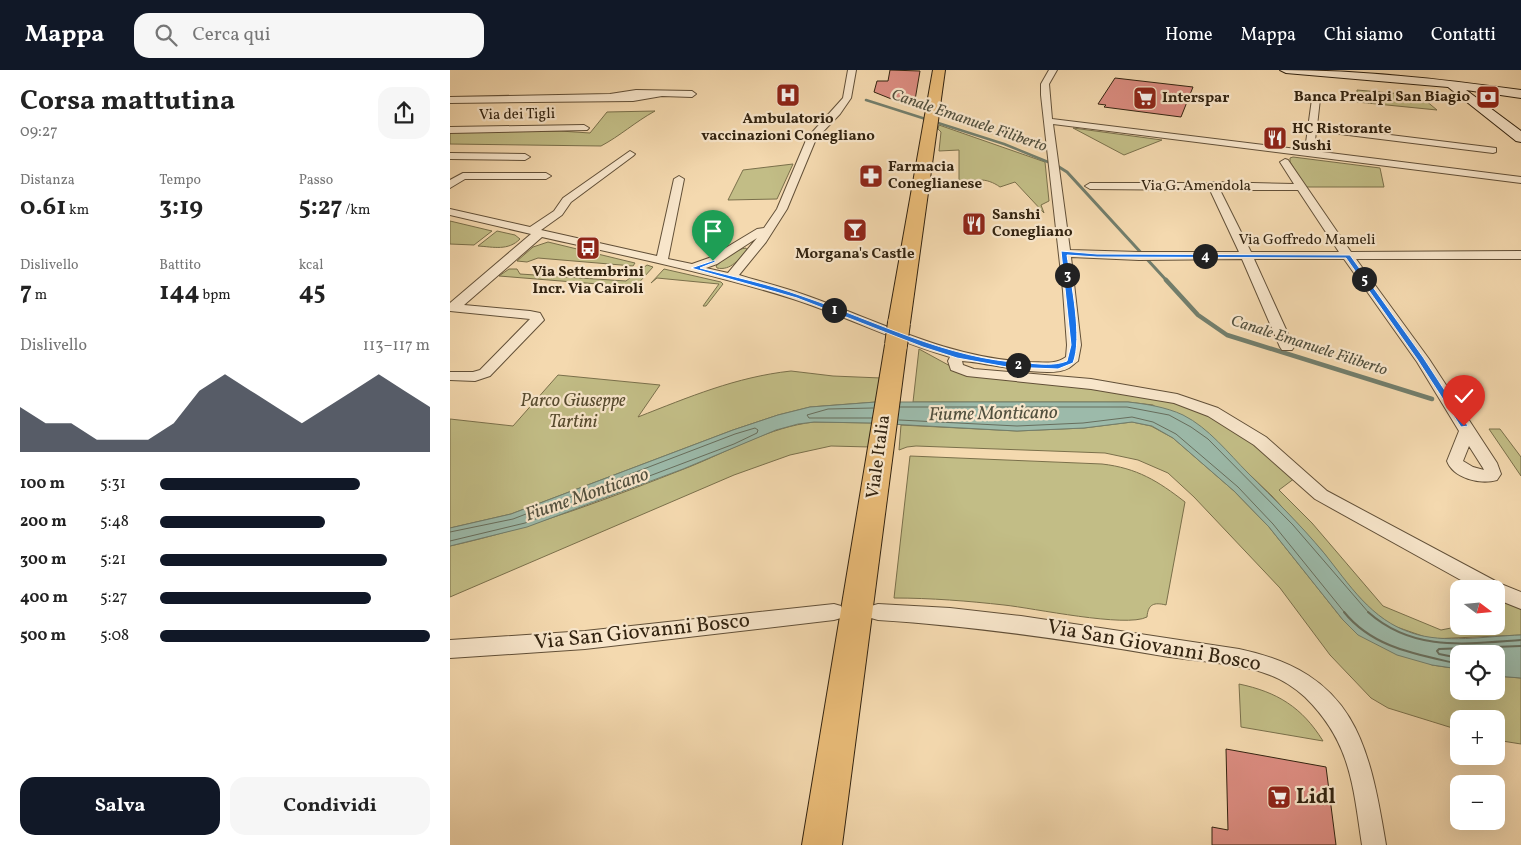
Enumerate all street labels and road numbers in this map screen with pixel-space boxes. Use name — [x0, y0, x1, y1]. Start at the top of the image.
street label: Via dei Tigli — [479, 104, 555, 126]
street label: Via G. Amendola — [1141, 176, 1251, 197]
street label: Via Goffredo Mameli — [1238, 230, 1376, 251]
street label: Viale Italia — [861, 413, 897, 501]
street label: Via San Giovanni Bosco — [533, 606, 751, 658]
street label: Via San Giovanni Bosco — [1045, 613, 1263, 679]

